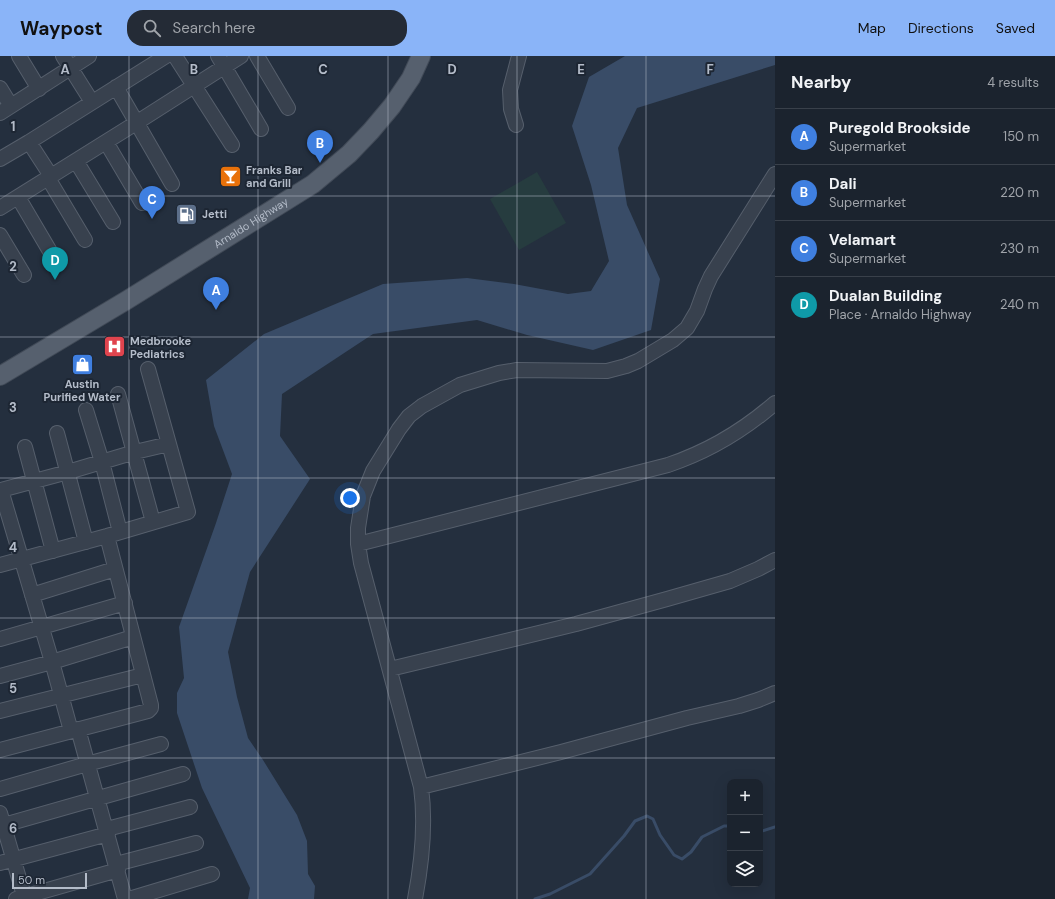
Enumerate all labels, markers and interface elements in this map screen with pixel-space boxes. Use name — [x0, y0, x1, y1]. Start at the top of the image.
search box — [127, 10, 407, 46]
text: Waypost — [20, 16, 103, 41]
icon: search — [141, 17, 163, 39]
text: Search here — [173, 18, 255, 38]
text: Map — [858, 19, 886, 37]
text: Directions — [908, 19, 974, 37]
text: Saved — [996, 19, 1035, 37]
text: A — [60, 61, 70, 78]
text: B — [190, 61, 198, 78]
text: C — [318, 61, 328, 78]
text: D — [447, 61, 457, 78]
text: E — [577, 61, 585, 78]
text: F — [706, 61, 714, 78]
text: Nearby — [791, 71, 851, 93]
text: 4 results — [987, 74, 1039, 91]
text: 1 — [11, 118, 15, 135]
text: Puregold Brookside — [829, 118, 971, 138]
text: A — [799, 128, 809, 145]
text: 150 m — [1003, 128, 1039, 145]
pin: B — [307, 130, 333, 163]
text: Supermarket — [829, 138, 906, 155]
bar icon: Franks Bar and Grill — [218, 163, 244, 189]
place label: Franks Bar and Grill — [246, 163, 303, 190]
text: Dali — [829, 174, 857, 194]
text: B — [800, 184, 808, 201]
text: 220 m — [1000, 184, 1039, 201]
pin: C — [139, 186, 165, 219]
street label: Arnaldo Highway — [211, 194, 291, 251]
text: Supermarket — [829, 194, 906, 211]
fuel station icon: Jetti — [173, 201, 199, 227]
place label: Jetti — [202, 207, 227, 221]
text: Velamart — [829, 230, 896, 250]
text: C — [799, 240, 809, 257]
text: 230 m — [1000, 240, 1039, 257]
pin: D — [42, 247, 68, 280]
text: Supermarket — [829, 250, 906, 267]
text: 2 — [9, 258, 17, 275]
pin: A — [203, 277, 229, 310]
text: Dualan Building — [829, 286, 942, 306]
text: D — [799, 296, 809, 313]
text: 240 m — [1000, 296, 1039, 313]
text: Place · Arnaldo Highway — [829, 306, 972, 323]
hospital icon: Medbrooke Pediatrics — [102, 334, 128, 360]
place label: Medbrooke Pediatrics — [130, 334, 192, 361]
shop icon: Austin Purified Water — [69, 351, 95, 377]
place label: Austin Purified Water — [44, 377, 121, 404]
text: 3 — [9, 399, 17, 416]
your location — [340, 488, 360, 508]
text: 4 — [9, 539, 17, 556]
text: 5 — [9, 680, 17, 697]
map controls — [727, 779, 763, 887]
button: + — [727, 779, 763, 815]
button: − — [727, 815, 763, 851]
text: 6 — [9, 820, 17, 837]
button: layers — [727, 851, 763, 887]
scale bar — [12, 871, 87, 890]
text: 50 m — [18, 873, 45, 887]

